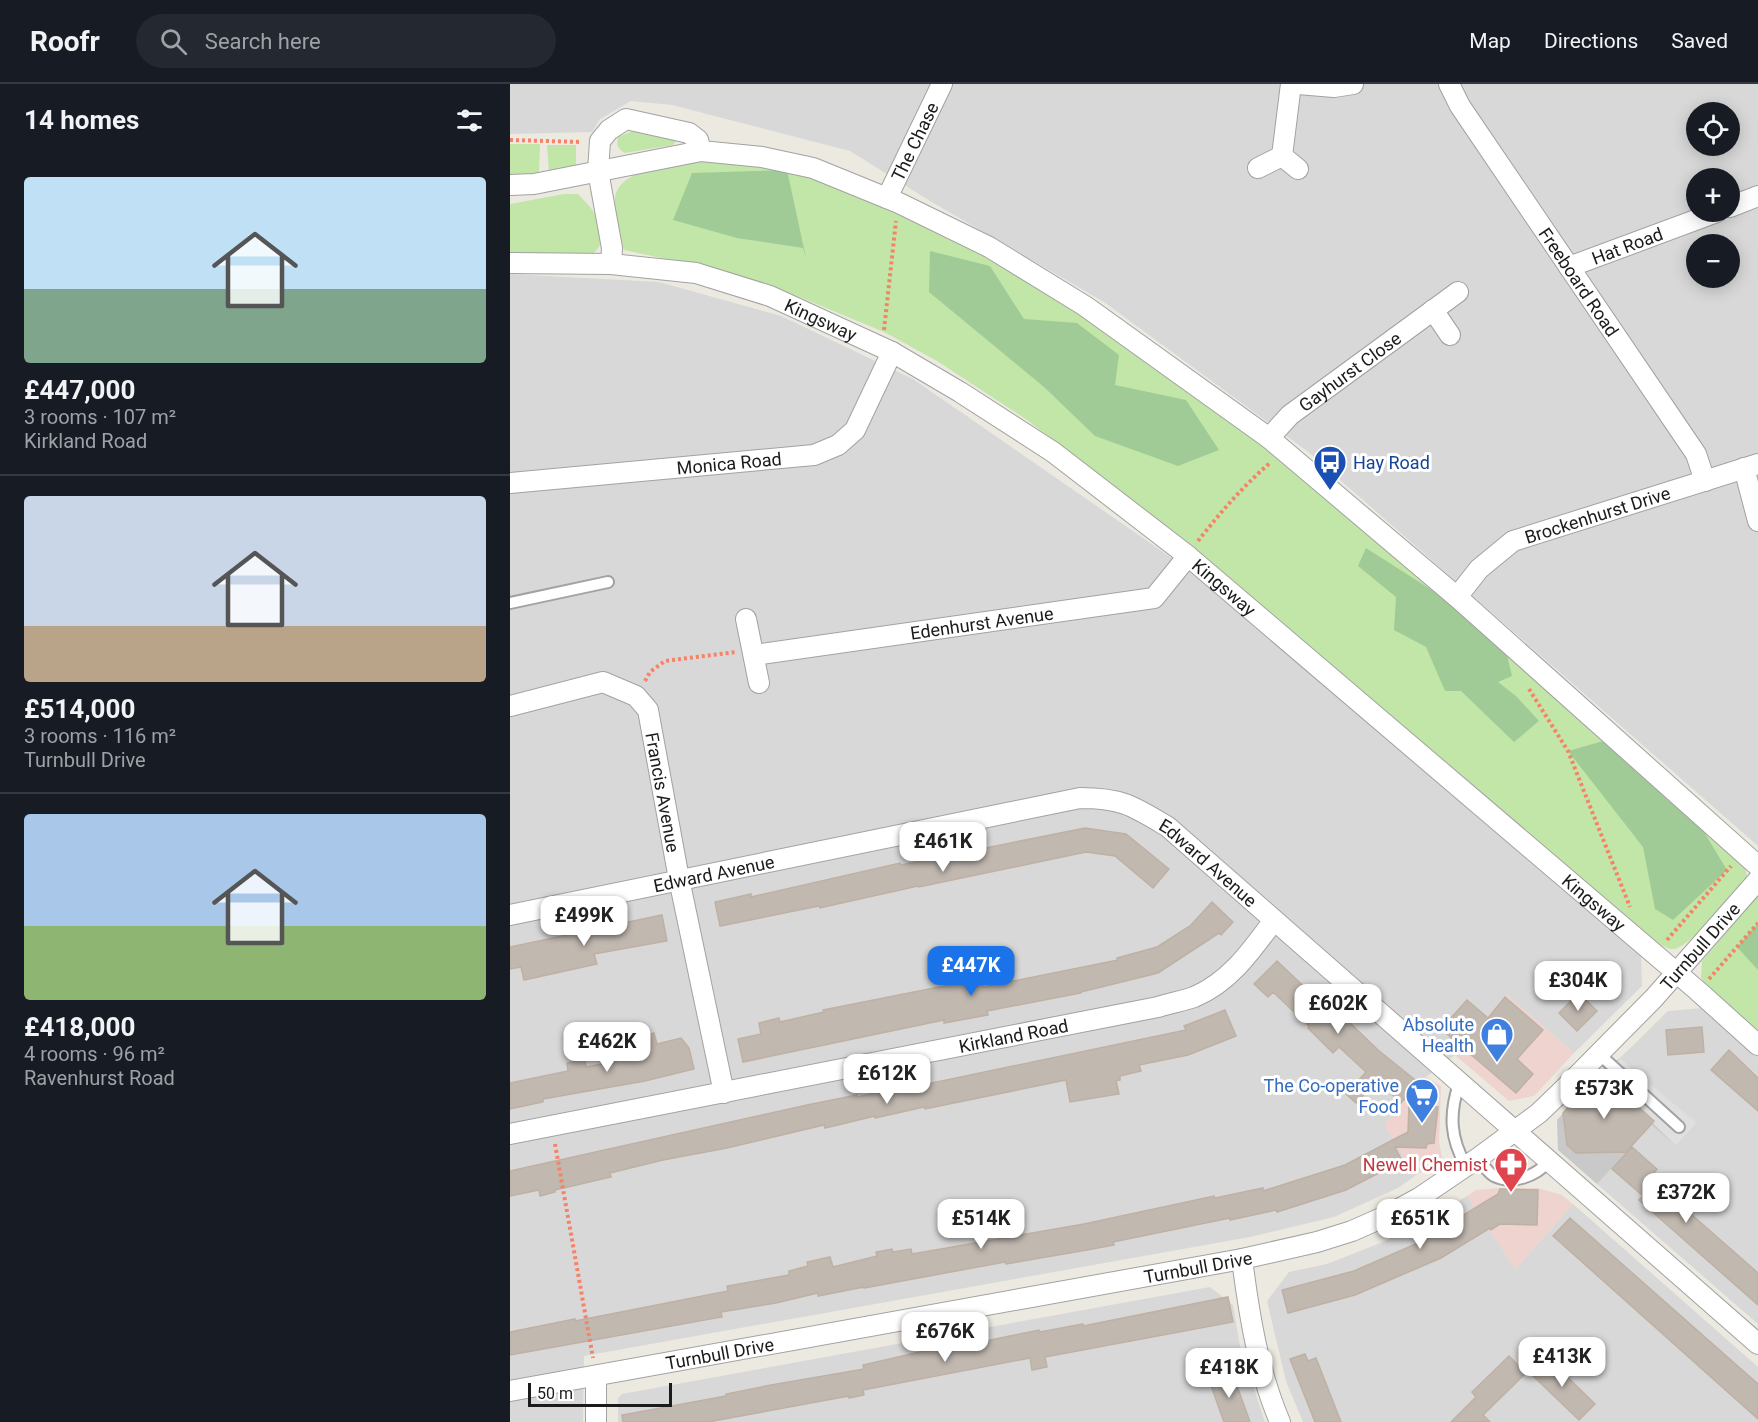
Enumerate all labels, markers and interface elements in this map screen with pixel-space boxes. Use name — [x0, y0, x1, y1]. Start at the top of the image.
search box — [136, 14, 556, 68]
text: Roofr — [30, 25, 100, 58]
icon: search — [157, 25, 190, 58]
text: Search here — [205, 29, 321, 54]
text: Map — [1469, 29, 1511, 53]
text: Directions — [1544, 29, 1638, 53]
text: Saved — [1671, 29, 1728, 53]
street label: The Chase — [886, 98, 942, 184]
map controls — [1686, 102, 1740, 288]
button: locate — [1686, 102, 1740, 156]
icon: filters — [453, 104, 486, 137]
text: 14 homes — [24, 105, 139, 135]
button: + — [1686, 168, 1740, 222]
icon: home — [201, 216, 309, 324]
street label: Freeboard Road — [1535, 223, 1623, 340]
street label: Hat Road — [1589, 223, 1666, 268]
button: − — [1686, 234, 1740, 288]
street label: Kingsway — [782, 294, 861, 345]
street label: Gayhurst Close — [1294, 327, 1405, 416]
text: £447,000 — [24, 375, 135, 405]
text: 3 rooms · 107 m² — [24, 405, 176, 429]
text: Kirkland Road — [24, 429, 147, 453]
bus stop icon: Hay Road — [1312, 444, 1348, 491]
street label: Monica Road — [676, 448, 782, 478]
place label: Hay Road — [1353, 452, 1430, 473]
street label: Brockenhurst Drive — [1522, 482, 1673, 547]
icon: home — [201, 535, 309, 643]
street label: Kingsway — [1188, 554, 1261, 620]
street label: Edenhurst Avenue — [909, 602, 1055, 643]
text: £514,000 — [24, 694, 135, 724]
text: 3 rooms · 116 m² — [24, 724, 176, 748]
street label: Francis Avenue — [642, 731, 684, 854]
text: Turnbull Drive — [24, 748, 146, 772]
street label: Edward Avenue — [1156, 814, 1262, 911]
pin: £461K — [901, 822, 985, 873]
text: £461K — [913, 829, 973, 853]
street label: Edward Avenue — [651, 851, 776, 896]
icon: home — [201, 853, 309, 961]
street label: Kingsway — [1558, 870, 1631, 936]
pin: £499K — [542, 896, 626, 947]
street label: Turnbull Drive — [1656, 898, 1744, 994]
text: £499K — [554, 903, 614, 927]
pin: £447K — [929, 946, 1013, 997]
text: £447K — [941, 953, 1001, 977]
pin: £304K — [1536, 961, 1620, 1012]
text: £304K — [1548, 968, 1608, 992]
pin: £602K — [1296, 984, 1380, 1035]
text: £602K — [1308, 991, 1368, 1015]
text: £418,000 — [24, 1012, 135, 1042]
street label: Kirkland Road — [957, 1014, 1070, 1056]
place label: Absolute Health — [1403, 1014, 1474, 1056]
shop icon: Absolute Health — [1479, 1016, 1515, 1063]
pin: £462K — [565, 1022, 649, 1073]
text: £462K — [577, 1029, 637, 1053]
text: 4 rooms · 96 m² — [24, 1042, 165, 1066]
pin: £612K — [845, 1054, 929, 1105]
text: £612K — [857, 1061, 917, 1085]
text: Ravenhurst Road — [24, 1066, 175, 1090]
pin: £573K — [1562, 1069, 1646, 1120]
place label: The Co-operative Food — [1264, 1075, 1399, 1117]
text: £573K — [1574, 1076, 1634, 1100]
supermarket icon: The Co-operative Food — [1404, 1077, 1440, 1124]
pharmacy icon: Newell Chemist — [1493, 1146, 1529, 1193]
place label: Newell Chemist — [1363, 1154, 1488, 1175]
pin: £372K — [1644, 1173, 1728, 1224]
text: £372K — [1656, 1180, 1716, 1204]
pin: £514K — [939, 1199, 1023, 1250]
pin: £651K — [1378, 1199, 1462, 1250]
text: £514K — [951, 1206, 1011, 1230]
text: £651K — [1390, 1206, 1450, 1230]
street label: Turnbull Drive — [1142, 1247, 1254, 1287]
pin: £676K — [903, 1312, 987, 1363]
text: £676K — [915, 1319, 975, 1343]
street label: Turnbull Drive — [664, 1333, 775, 1373]
pin: £413K — [1520, 1337, 1604, 1388]
text: £413K — [1532, 1344, 1592, 1368]
pin: £418K — [1187, 1348, 1271, 1399]
text: £418K — [1199, 1355, 1259, 1379]
scale bar — [528, 1380, 672, 1408]
text: 50 m — [537, 1384, 573, 1403]

